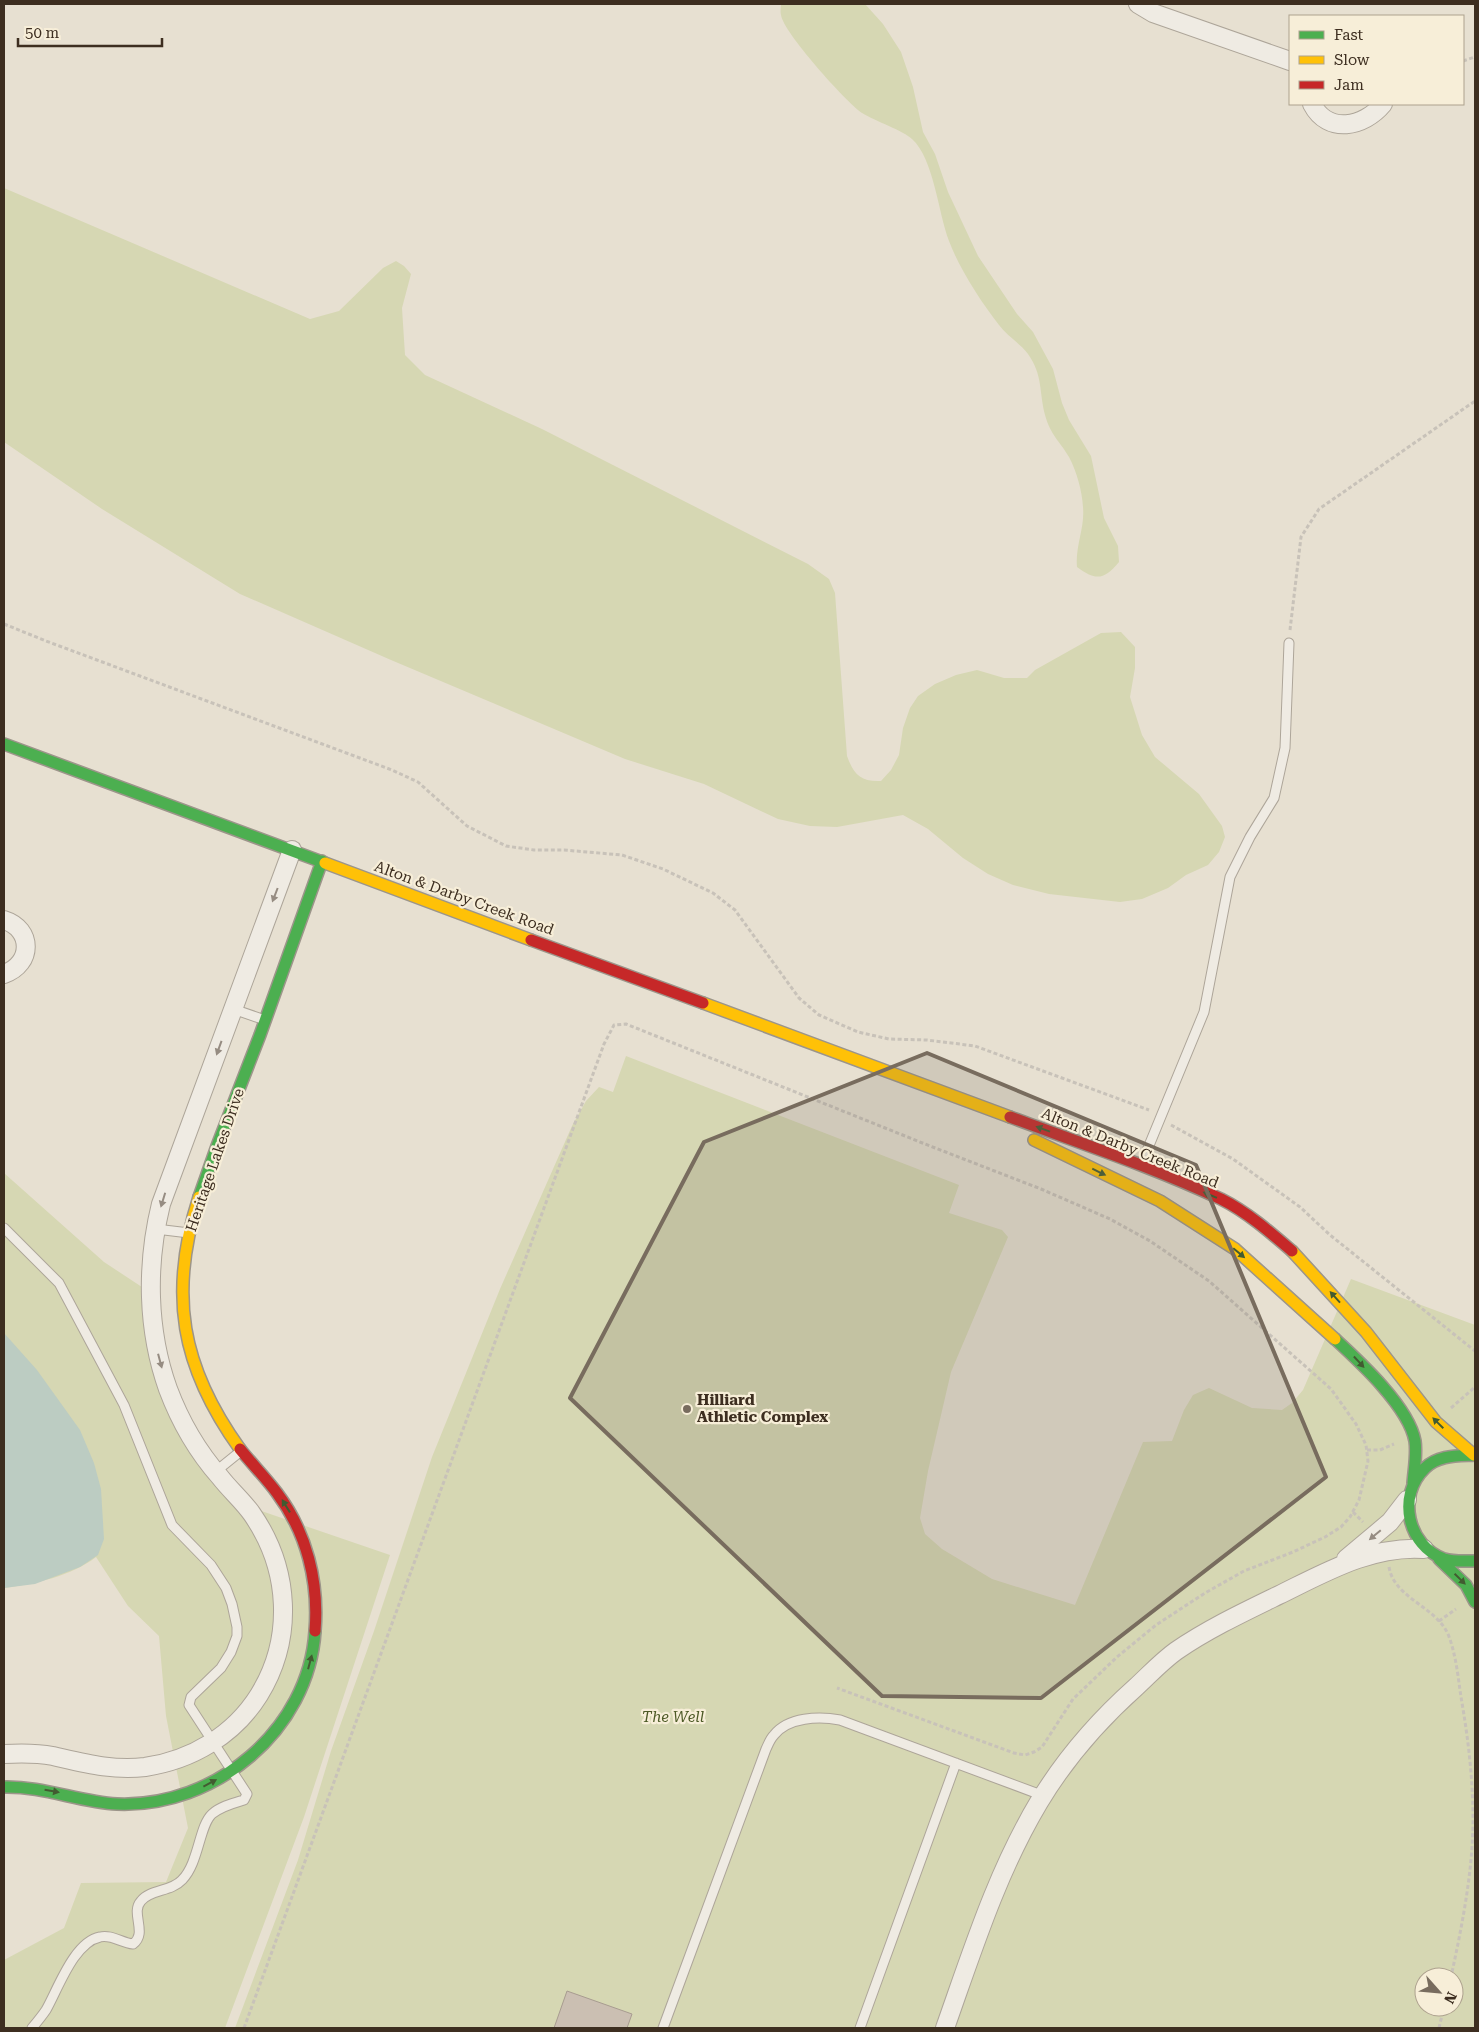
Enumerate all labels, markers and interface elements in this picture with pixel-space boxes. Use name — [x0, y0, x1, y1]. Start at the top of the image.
scale bar — [18, 15, 161, 47]
legend — [1289, 15, 1464, 105]
text: 50 m — [25, 24, 60, 42]
text: Fast — [1334, 26, 1364, 44]
text: Slow — [1334, 51, 1370, 69]
text: Jam — [1334, 76, 1364, 94]
street label: Alton & Darby Creek Road — [372, 857, 557, 939]
one-way arrow — [271, 888, 278, 903]
one-way arrow — [215, 1041, 223, 1056]
street label: Heritage Lakes Drive — [182, 1086, 248, 1234]
street label: Alton & Darby Creek Road — [1039, 1104, 1222, 1192]
one-way arrow — [1035, 1125, 1050, 1133]
one-way arrow — [1092, 1168, 1106, 1176]
one-way arrow — [1203, 1191, 1217, 1199]
one-way arrow — [158, 1193, 166, 1208]
one-way arrow — [1232, 1248, 1245, 1259]
one-way arrow — [1329, 1292, 1341, 1304]
one-way arrow — [156, 1353, 164, 1368]
one-way arrow — [1354, 1356, 1365, 1368]
place label: Hilliard Athletic Complex — [697, 1391, 828, 1426]
marker: Hilliard Athletic Complex — [681, 1403, 693, 1415]
one-way arrow — [1432, 1417, 1444, 1429]
one-way arrow — [281, 1499, 290, 1513]
one-way arrow — [1369, 1529, 1381, 1540]
one-way arrow — [1453, 1572, 1465, 1584]
one-way arrow — [306, 1654, 314, 1669]
park label: The Well — [642, 1708, 705, 1726]
one-way arrow — [203, 1779, 217, 1787]
one-way arrow — [45, 1787, 61, 1795]
north arrow — [1414, 1967, 1464, 2017]
text: N — [1441, 1989, 1460, 2007]

